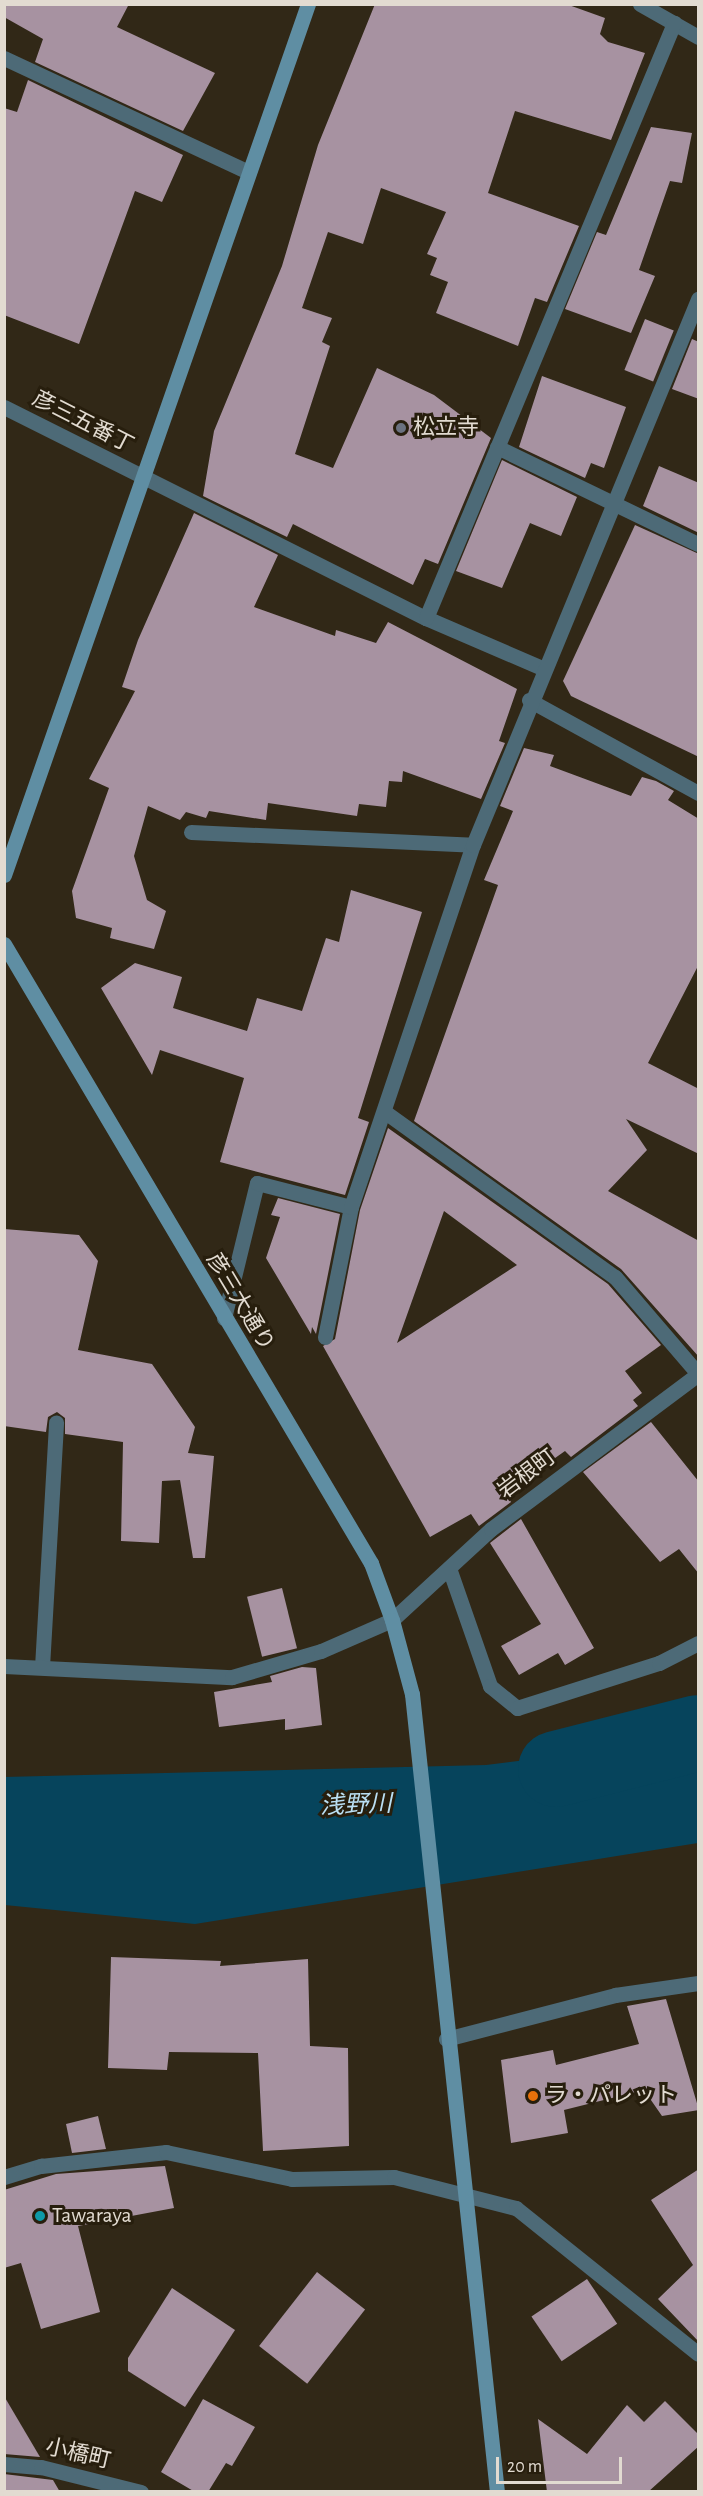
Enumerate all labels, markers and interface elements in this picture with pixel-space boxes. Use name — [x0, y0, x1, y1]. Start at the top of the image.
street label: 彦三五番丁 — [28, 385, 138, 459]
place label: 松立寺 — [413, 415, 479, 441]
marker: 松立寺 — [394, 421, 408, 435]
street label: 彦三大通り — [200, 1248, 280, 1356]
street label: 岩根町 — [493, 1444, 561, 1504]
water label: 浅野川 — [320, 1790, 392, 1822]
place label: ラ・パレット — [545, 2083, 677, 2109]
marker: ラ・パレット — [526, 2089, 540, 2103]
place label: Tawaraya — [52, 2203, 132, 2229]
marker: Tawaraya — [33, 2209, 47, 2223]
street label: 小橋町 — [43, 2434, 113, 2474]
scale bar — [499, 2445, 625, 2483]
text: 20 m — [507, 2458, 542, 2476]

